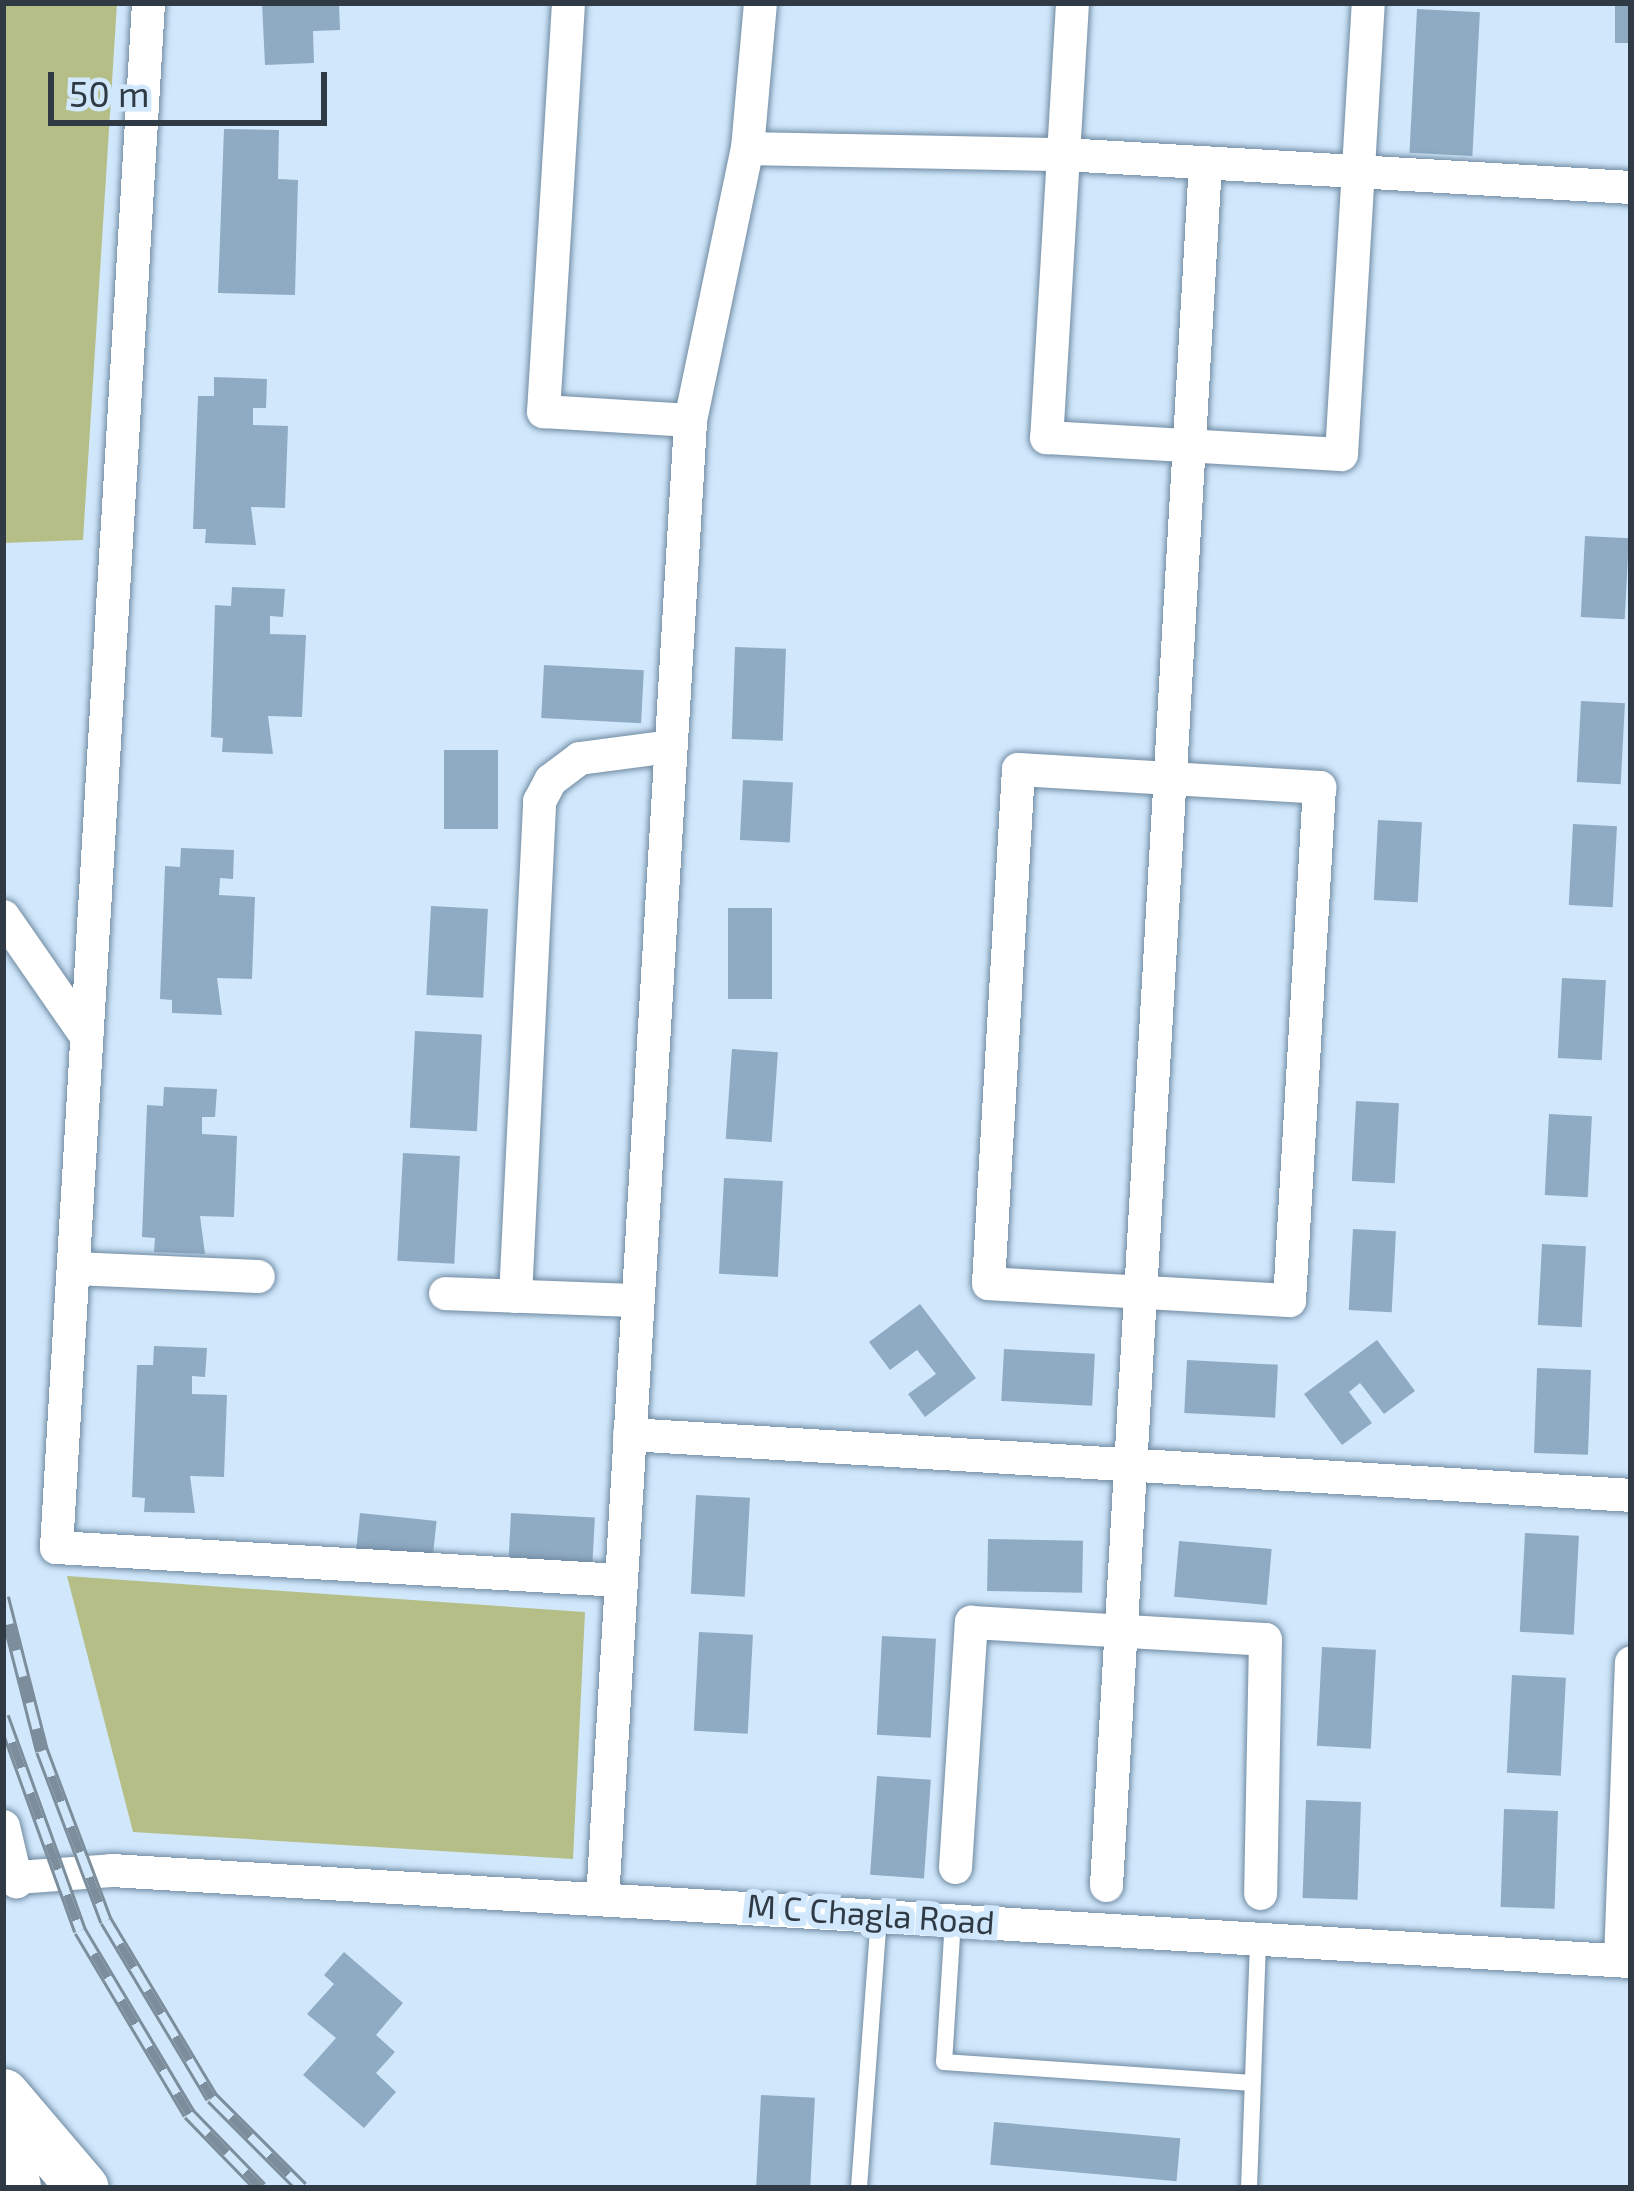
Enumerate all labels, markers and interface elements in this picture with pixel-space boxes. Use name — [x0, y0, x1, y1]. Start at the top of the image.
scale bar — [54, 48, 333, 122]
text: 50 m — [69, 71, 150, 114]
street label: M C Chagla Road — [746, 1886, 996, 1942]

